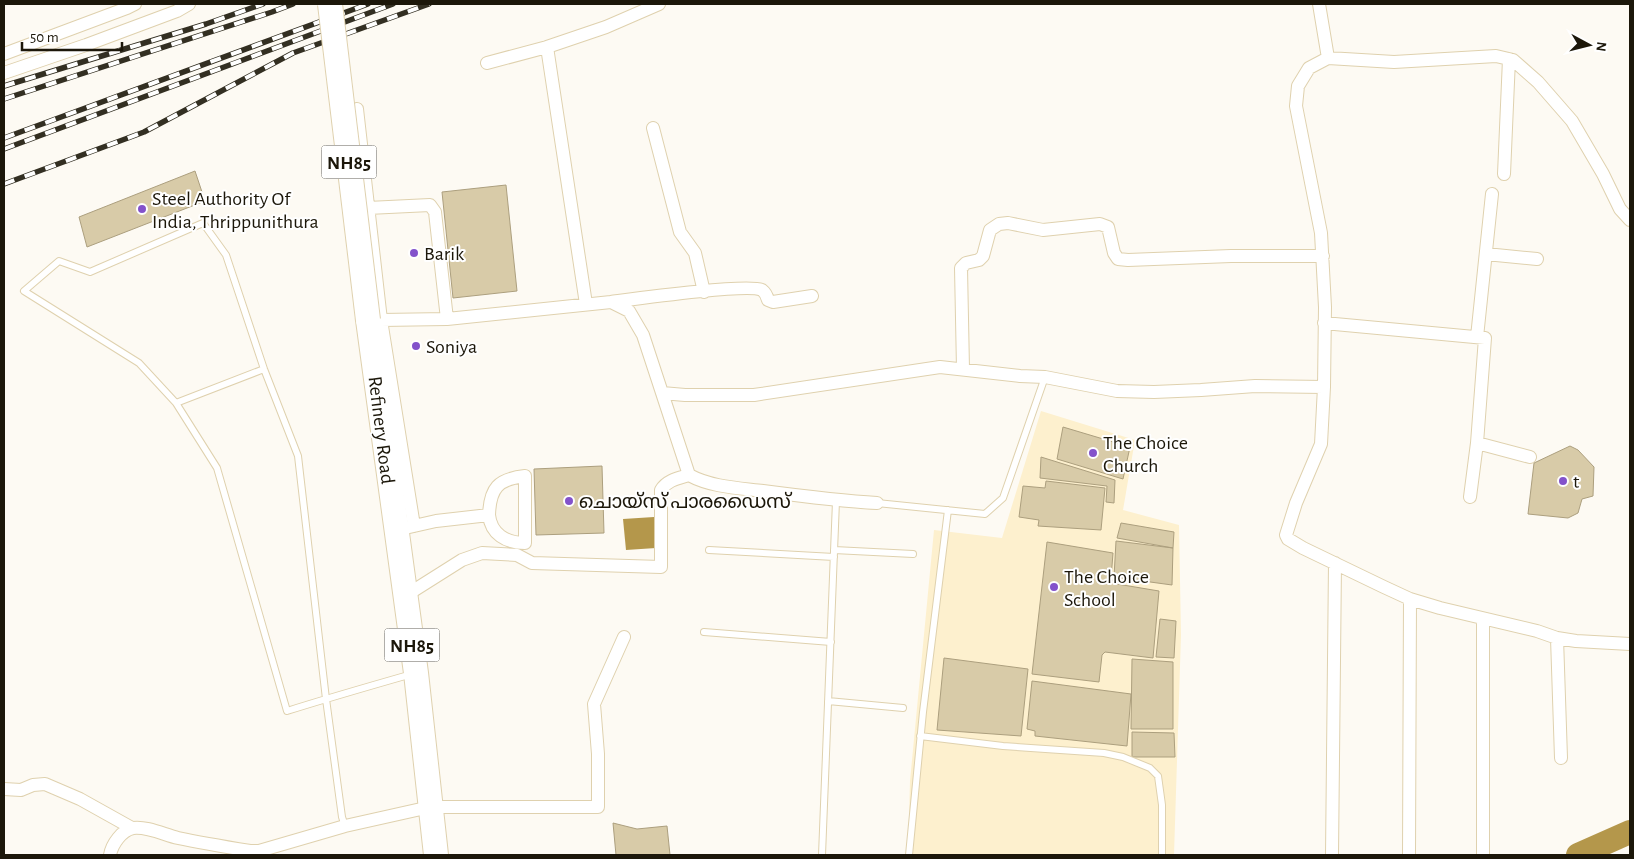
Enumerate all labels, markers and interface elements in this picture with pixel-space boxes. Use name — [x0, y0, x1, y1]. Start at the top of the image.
scale bar — [22, 20, 122, 52]
north arrow — [1564, 20, 1614, 70]
text: 50 m — [30, 30, 59, 45]
text: N — [1593, 41, 1608, 52]
road number: NH85 — [322, 146, 376, 178]
place label: Steel Authority Of India, Thrippunithura — [152, 189, 319, 232]
marker: Steel Authority Of India, Thrippunithura — [136, 203, 148, 215]
place label: Barik — [424, 244, 464, 264]
marker: Barik — [408, 247, 420, 259]
place label: Soniya — [426, 337, 477, 357]
marker: Soniya — [410, 340, 422, 352]
street label: Refinery Road — [364, 375, 398, 485]
place label: The Choice Church — [1103, 433, 1188, 476]
marker: The Choice Church — [1087, 447, 1099, 459]
place label: t — [1573, 472, 1580, 492]
marker: t — [1557, 475, 1569, 487]
place label: ചൊയ്സ് പാരഡൈസ് — [579, 491, 793, 512]
marker: ചൊയ്സ് പാരഡൈസ് — [563, 495, 575, 507]
place label: The Choice School — [1064, 567, 1149, 610]
marker: The Choice School — [1048, 581, 1060, 593]
road number: NH85 — [384, 628, 440, 662]

